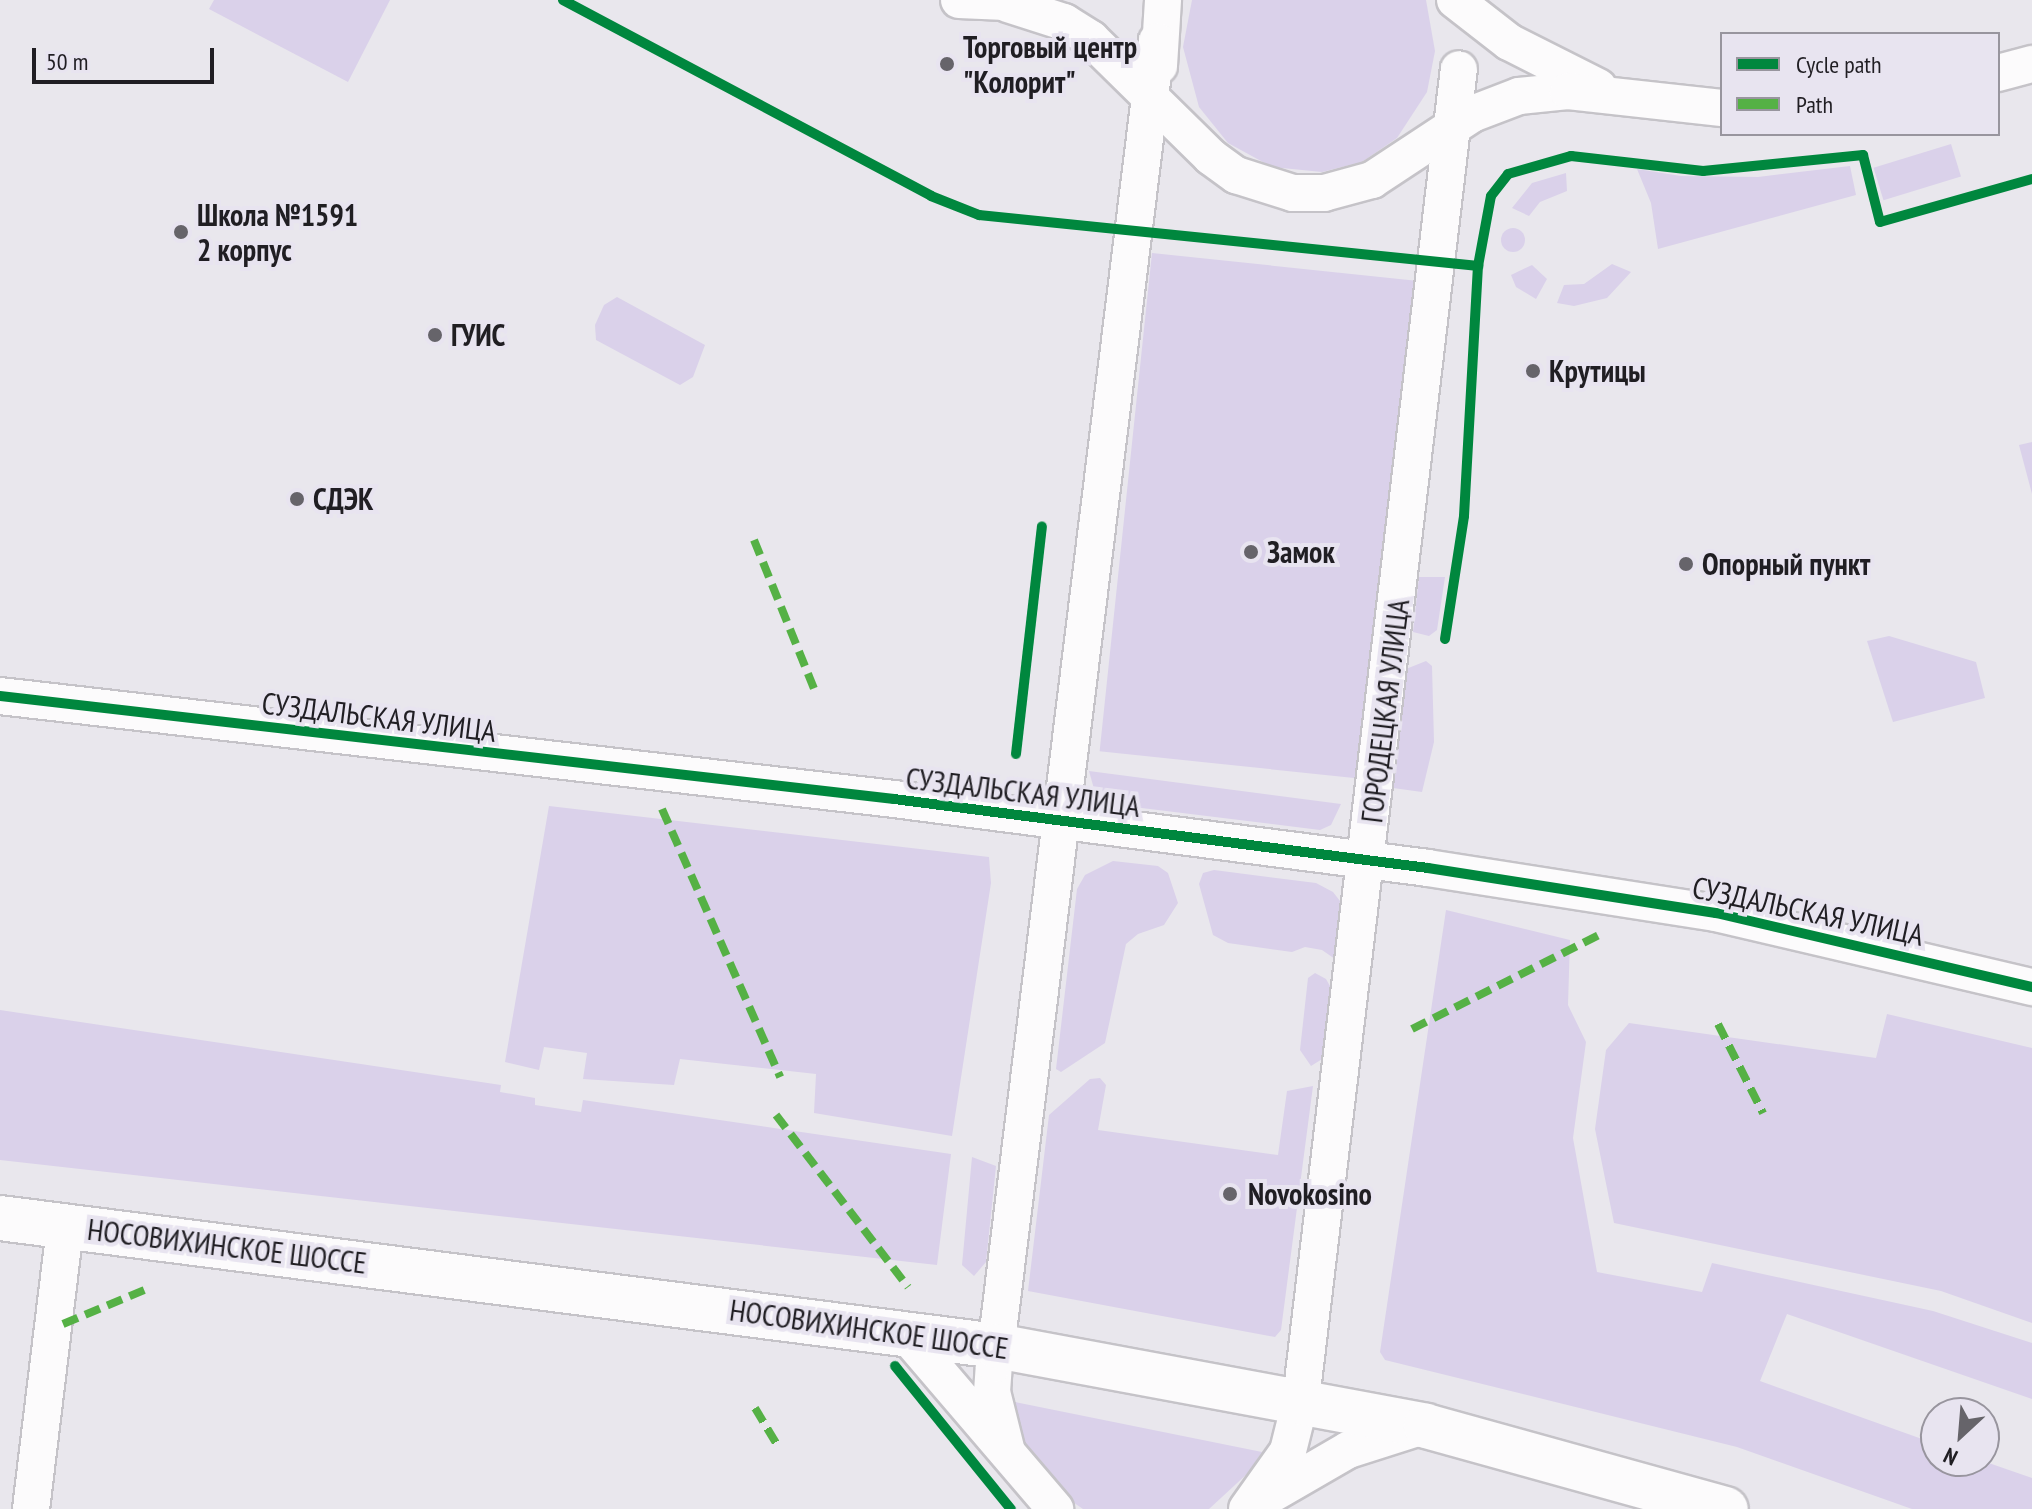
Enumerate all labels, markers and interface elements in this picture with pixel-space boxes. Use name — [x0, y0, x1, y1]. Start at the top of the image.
place label: Торговый центр "Колорит" — [963, 29, 1137, 100]
scale bar — [36, 32, 218, 82]
legend — [1720, 32, 2000, 136]
text: 50 m — [46, 46, 88, 77]
text: Cycle path — [1796, 49, 1882, 80]
marker: Торговый центр "Колорит" — [938, 55, 956, 73]
text: Path — [1796, 89, 1833, 120]
place label: Школа №1591 2 корпус — [197, 197, 358, 268]
marker: Школа №1591 2 корпус — [172, 223, 190, 241]
place label: ГУИС — [451, 317, 505, 353]
marker: ГУИС — [426, 326, 444, 344]
place label: Крутицы — [1549, 353, 1646, 389]
marker: Крутицы — [1524, 362, 1542, 380]
place label: СДЭК — [313, 481, 374, 517]
marker: СДЭК — [288, 490, 306, 508]
place label: Замок — [1267, 534, 1335, 570]
marker: Замок — [1242, 543, 1260, 561]
place label: Опорный пункт — [1702, 546, 1870, 582]
marker: Опорный пункт — [1677, 555, 1695, 573]
street label: ГОРОДЕЦКАЯ УЛИЦА — [1353, 597, 1417, 825]
street label: СУЗДАЛЬСКАЯ УЛИЦА — [260, 685, 498, 749]
street label: СУЗДАЛЬСКАЯ УЛИЦА — [904, 760, 1142, 824]
street label: СУЗДАЛЬСКАЯ УЛИЦА — [1689, 869, 1927, 953]
place label: Novokosino — [1248, 1176, 1372, 1212]
marker: Novokosino — [1219, 1183, 1241, 1205]
street label: НОСОВИХИНСКОЕ ШОССЕ — [85, 1211, 369, 1281]
street label: НОСОВИХИНСКОЕ ШОССЕ — [727, 1292, 1011, 1366]
north arrow — [1920, 1397, 2000, 1477]
text: N — [1939, 1442, 1962, 1472]

